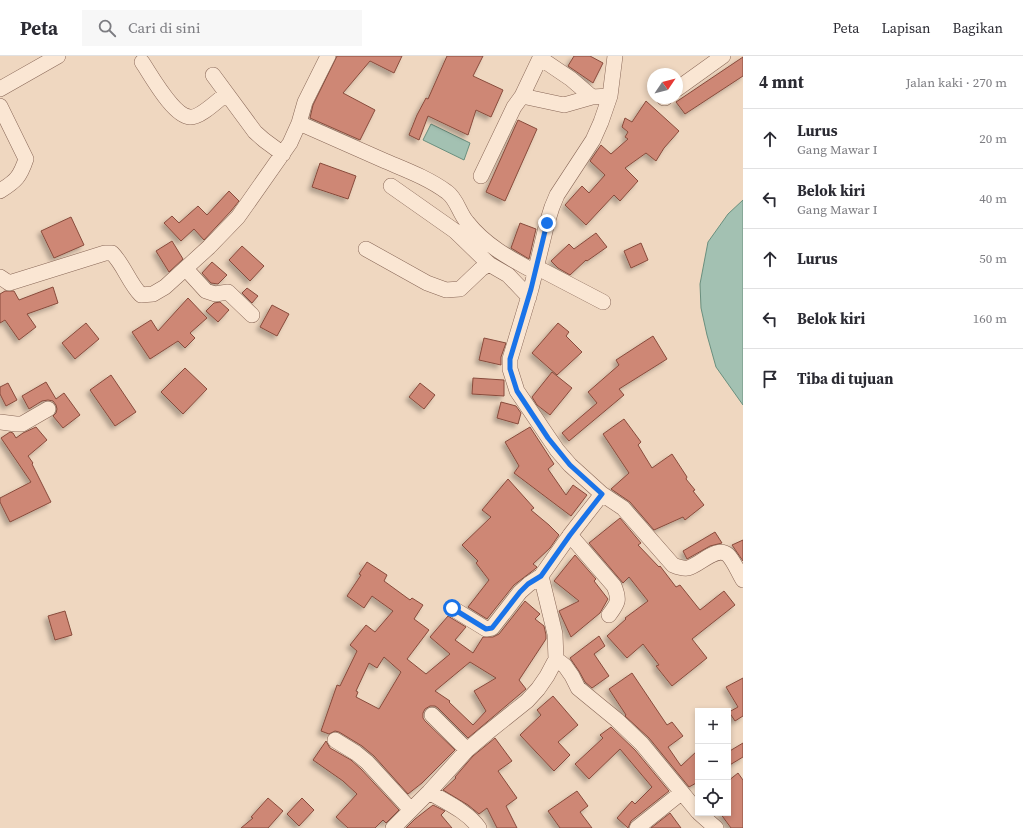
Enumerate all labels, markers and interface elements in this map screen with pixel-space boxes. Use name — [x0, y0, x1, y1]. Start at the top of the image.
search box — [82, 10, 362, 46]
text: Peta — [20, 15, 58, 41]
icon: search — [96, 17, 118, 39]
text: Cari di sini — [128, 17, 200, 38]
text: Peta — [833, 18, 859, 38]
text: Lapisan — [881, 18, 931, 38]
text: Bagikan — [953, 18, 1003, 38]
north arrow — [647, 68, 683, 104]
text: 4 mnt — [759, 70, 804, 94]
text: Jalan kaki · 270 m — [906, 74, 1007, 91]
text: Lurus — [797, 120, 838, 141]
icon: ahead — [759, 128, 781, 150]
text: 20 m — [979, 130, 1007, 147]
text: Gang Mawar I — [797, 141, 878, 158]
text: Belok kiri — [797, 180, 865, 201]
icon: left — [759, 188, 781, 210]
text: 40 m — [979, 190, 1007, 207]
text: Gang Mawar I — [797, 201, 878, 218]
route end — [538, 214, 556, 232]
icon: ahead — [759, 248, 781, 270]
text: Lurus — [797, 248, 838, 269]
text: 50 m — [979, 250, 1007, 267]
icon: left — [759, 308, 781, 330]
text: Belok kiri — [797, 308, 865, 329]
text: 160 m — [973, 310, 1007, 327]
icon: arrive — [759, 368, 781, 390]
text: Tiba di tujuan — [797, 368, 893, 389]
route start — [443, 599, 461, 617]
map controls — [695, 708, 731, 816]
button: + — [695, 708, 731, 744]
button: − — [695, 744, 731, 780]
button: locate — [695, 780, 731, 816]

